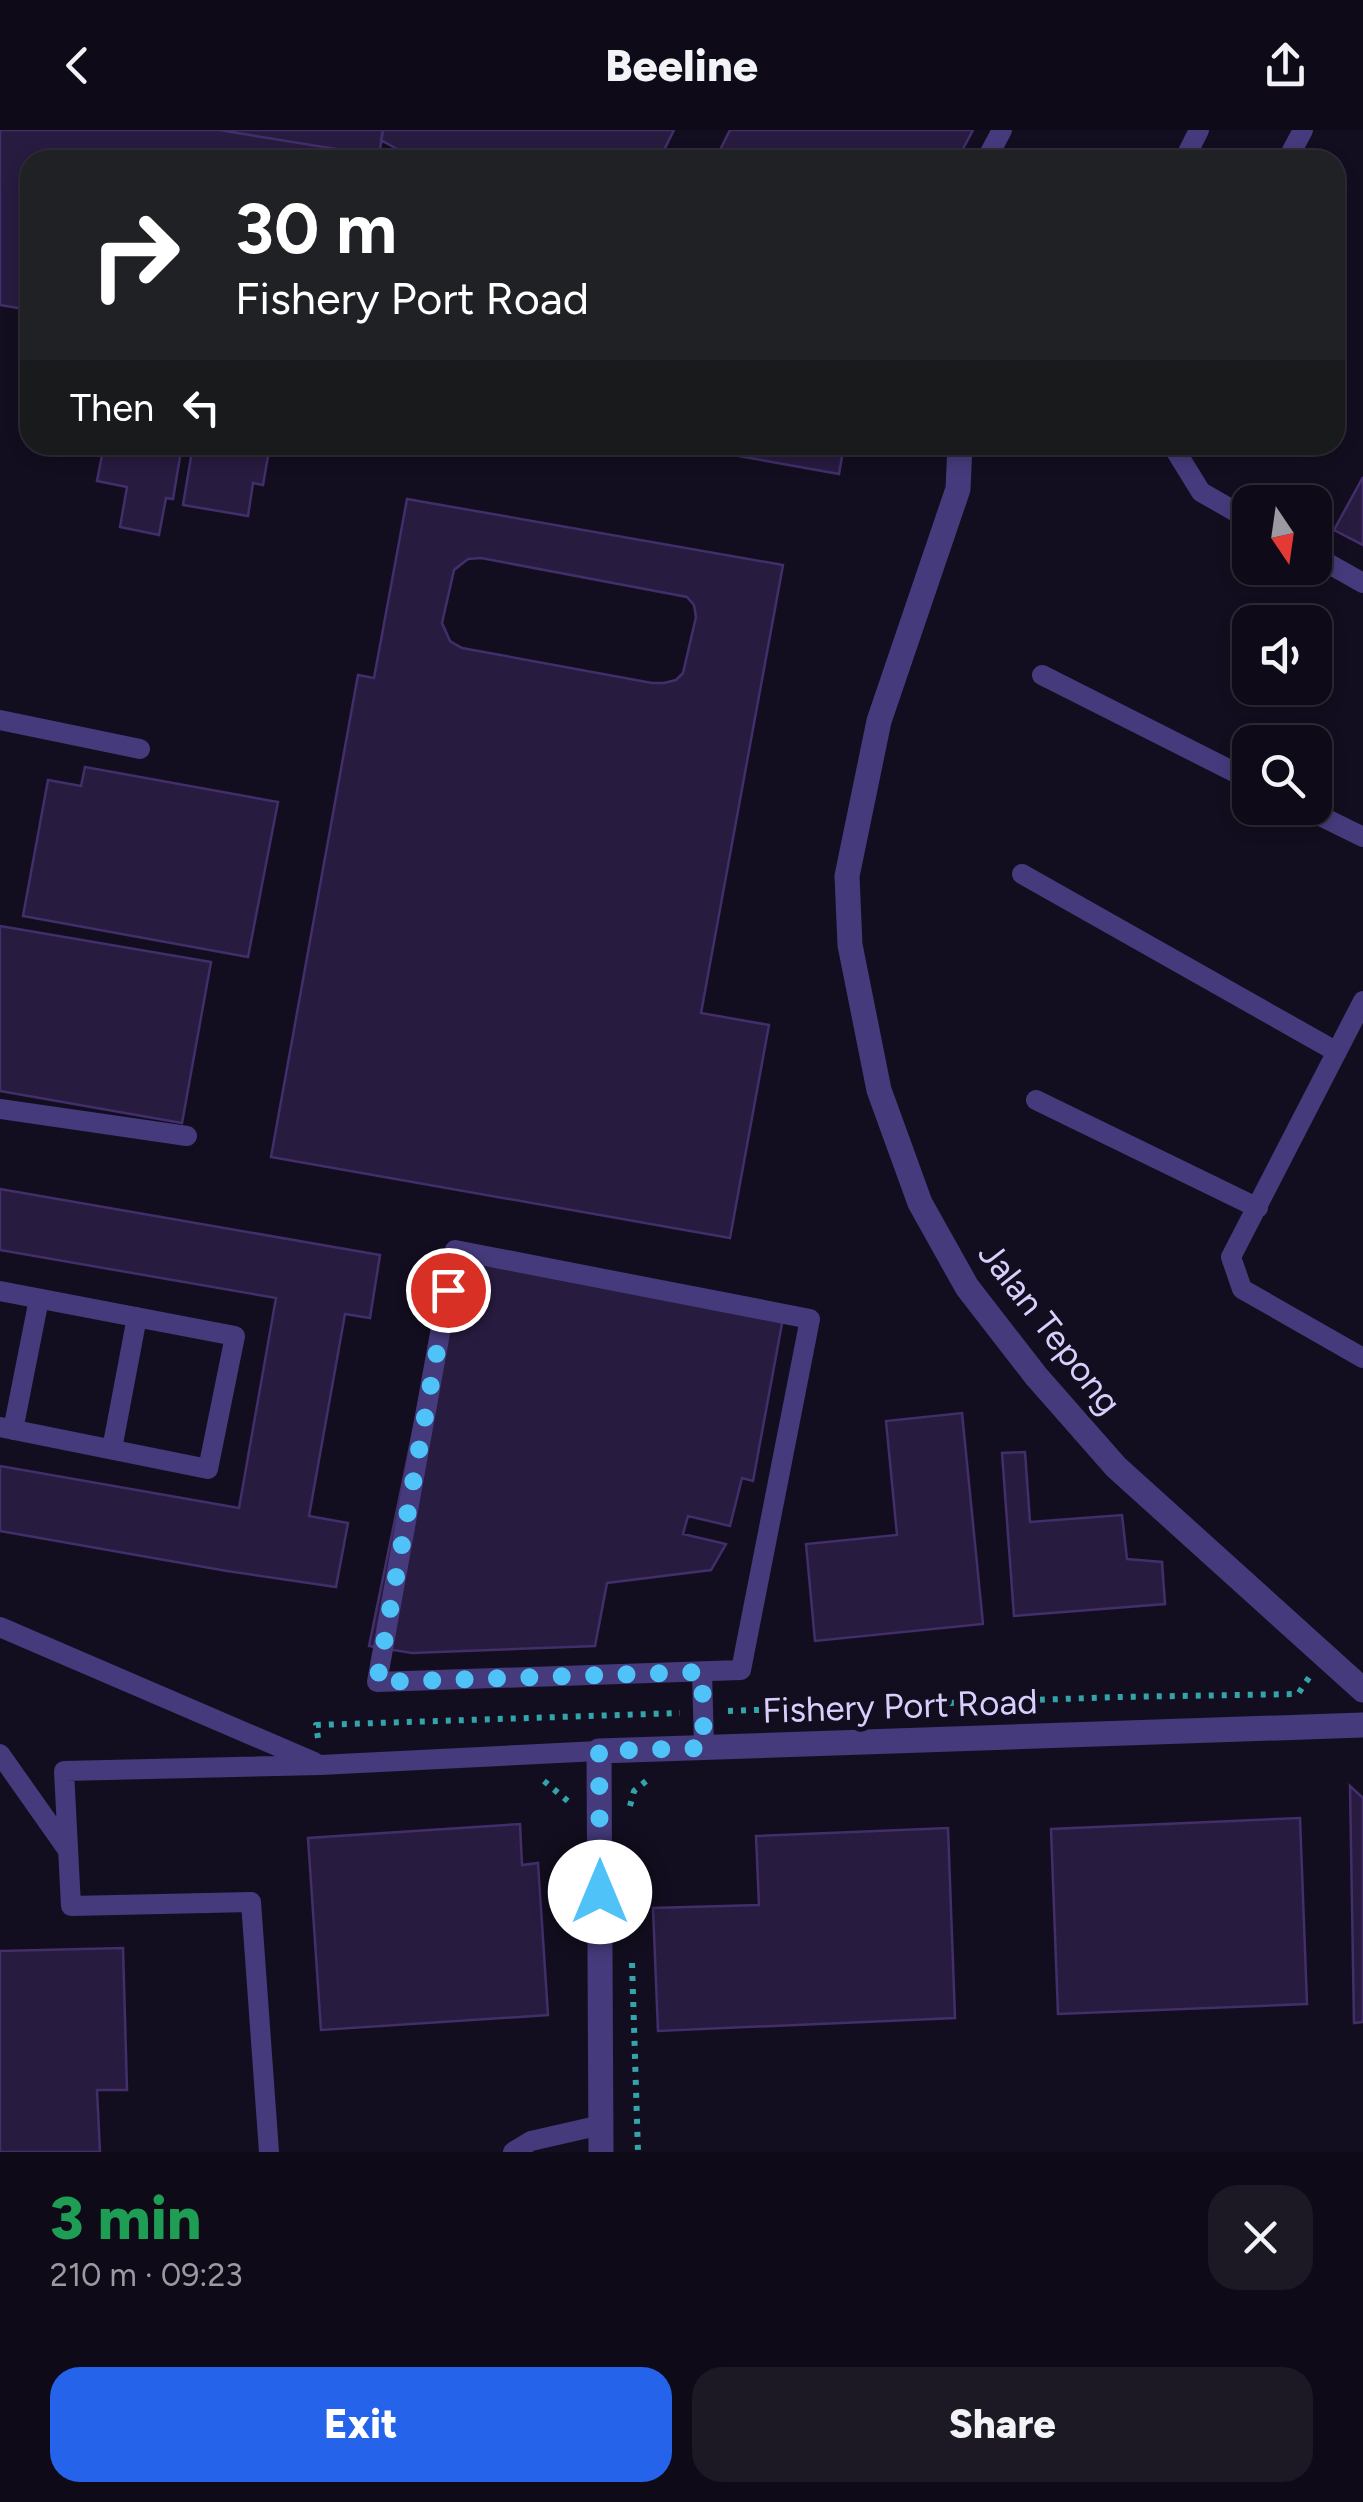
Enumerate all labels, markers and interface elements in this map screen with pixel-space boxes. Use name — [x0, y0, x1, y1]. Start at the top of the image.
icon: back — [50, 38, 105, 93]
text: Beeline — [605, 38, 758, 92]
icon: share — [1258, 38, 1313, 93]
text: 30 m — [235, 186, 397, 271]
icon: right — [70, 190, 200, 320]
text: Fishery Port Road — [235, 271, 589, 325]
icon: left — [174, 380, 229, 435]
text: Then — [70, 385, 154, 431]
north arrow — [1232, 485, 1332, 585]
map controls — [1232, 485, 1332, 825]
button: sound — [1232, 605, 1332, 705]
button: search — [1232, 725, 1332, 825]
street label: Jalan Tepong — [970, 1234, 1130, 1422]
pin — [406, 1248, 491, 1333]
icon: arrive — [421, 1263, 476, 1318]
street label: Fishery Port Road — [762, 1680, 1038, 1732]
position arrow — [548, 1840, 652, 1944]
text: 3 min — [50, 2182, 202, 2254]
button: close — [1208, 2185, 1313, 2290]
text: 210 m · 09:23 — [50, 2256, 243, 2294]
button: Exit — [50, 2367, 672, 2482]
button: Share — [692, 2367, 1313, 2482]

